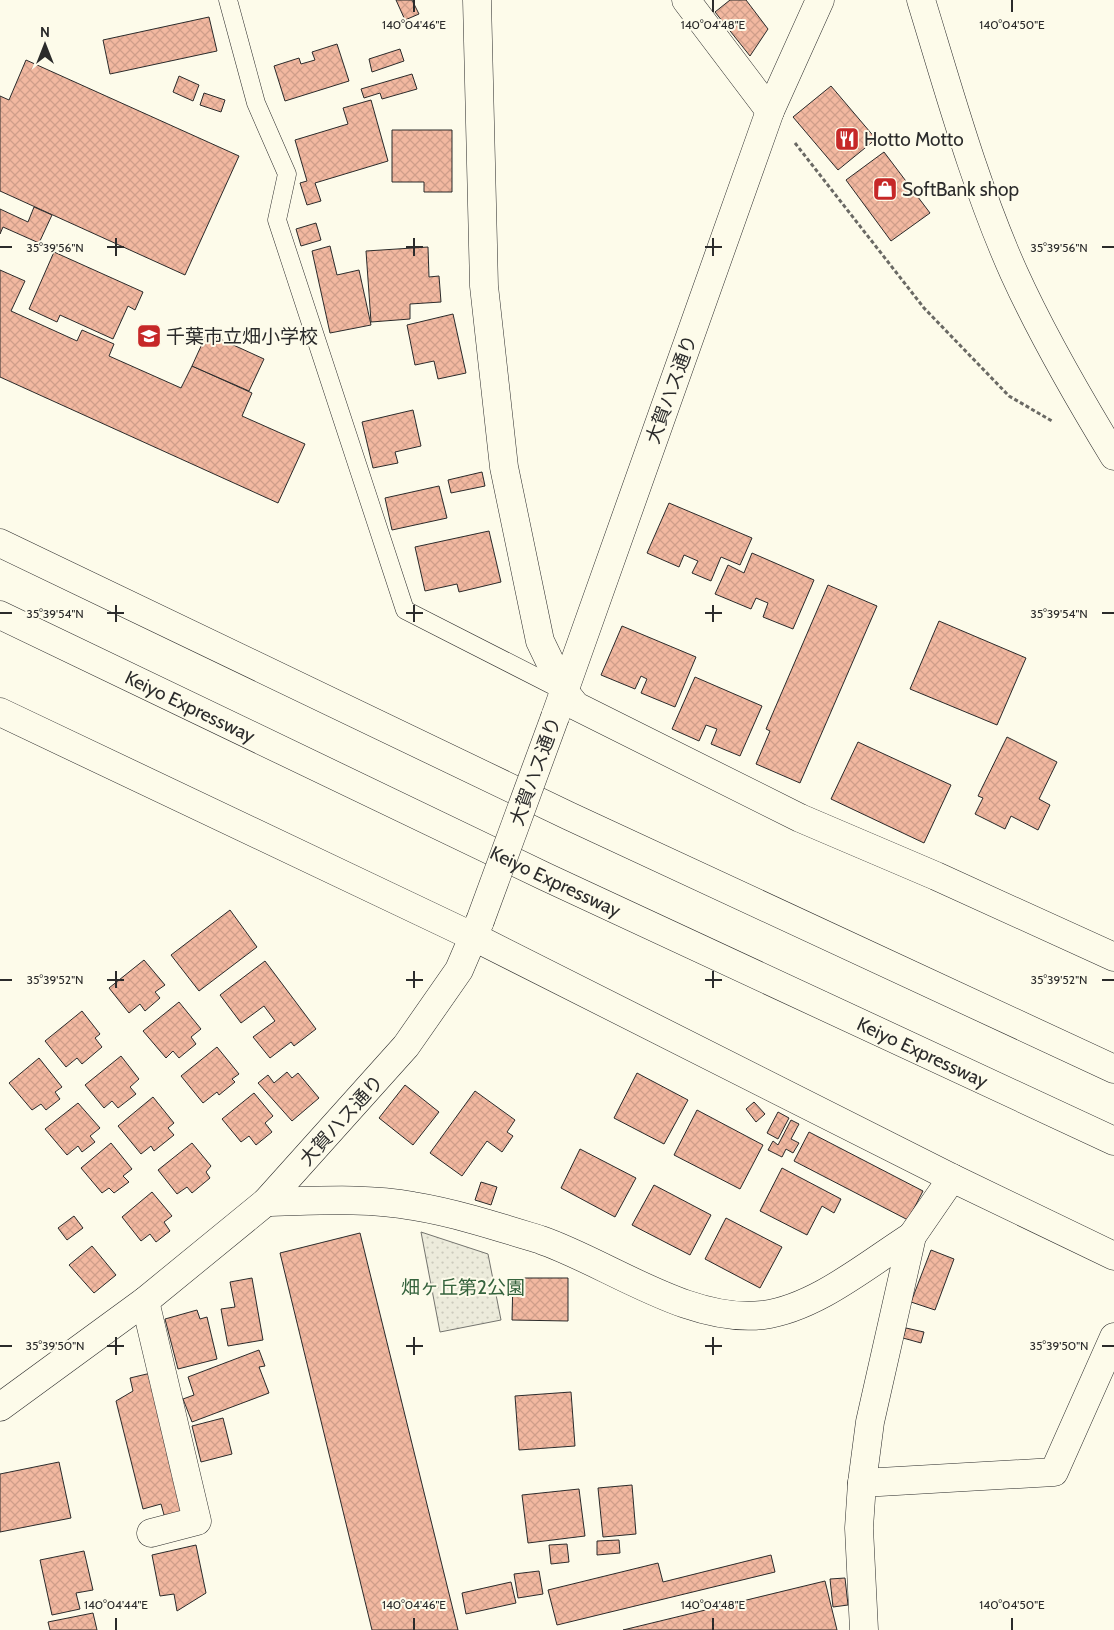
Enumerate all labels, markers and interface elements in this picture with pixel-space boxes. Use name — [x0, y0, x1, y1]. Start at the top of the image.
text: 140°04'46"E — [382, 17, 446, 32]
text: 140°04'48"E — [681, 17, 746, 32]
text: 140°04'50"E — [979, 17, 1045, 32]
north arrow — [20, 20, 70, 70]
text: N — [40, 23, 50, 41]
restaurant icon: Hotto Motto — [834, 126, 860, 152]
place label: Hotto Motto — [864, 128, 964, 151]
shop icon: SoftBank shop — [872, 176, 898, 202]
place label: SoftBank shop — [902, 178, 1019, 201]
text: 35°39'56"N — [26, 240, 84, 255]
text: 35°39'56"N — [1030, 240, 1088, 255]
school or university icon: 千葉市立畑小学校 — [136, 323, 162, 349]
place label: 千葉市立畑小学校 — [166, 325, 318, 348]
street label: 大賀ハス通り — [641, 332, 702, 447]
text: 35°39'54"N — [26, 606, 84, 621]
text: 35°39'54"N — [1030, 606, 1088, 621]
street label: Keiyo Expressway — [121, 666, 259, 748]
street label: 大賀ハス通り — [505, 714, 566, 829]
street label: Keiyo Expressway — [486, 841, 625, 922]
text: 35°39'52"N — [27, 972, 83, 987]
text: 35°39'52"N — [1031, 972, 1087, 987]
street label: Keiyo Expressway — [853, 1012, 992, 1093]
street label: 大賀ハス通り — [295, 1070, 388, 1170]
park label: 畑ヶ丘第2公園 — [401, 1276, 525, 1299]
text: 35°39'50"N — [25, 1338, 85, 1353]
text: 35°39'50"N — [1029, 1338, 1089, 1353]
text: 140°04'44"E — [84, 1597, 148, 1612]
text: 140°04'46"E — [382, 1597, 446, 1612]
text: 140°04'48"E — [681, 1597, 746, 1612]
text: 140°04'50"E — [979, 1597, 1045, 1612]

